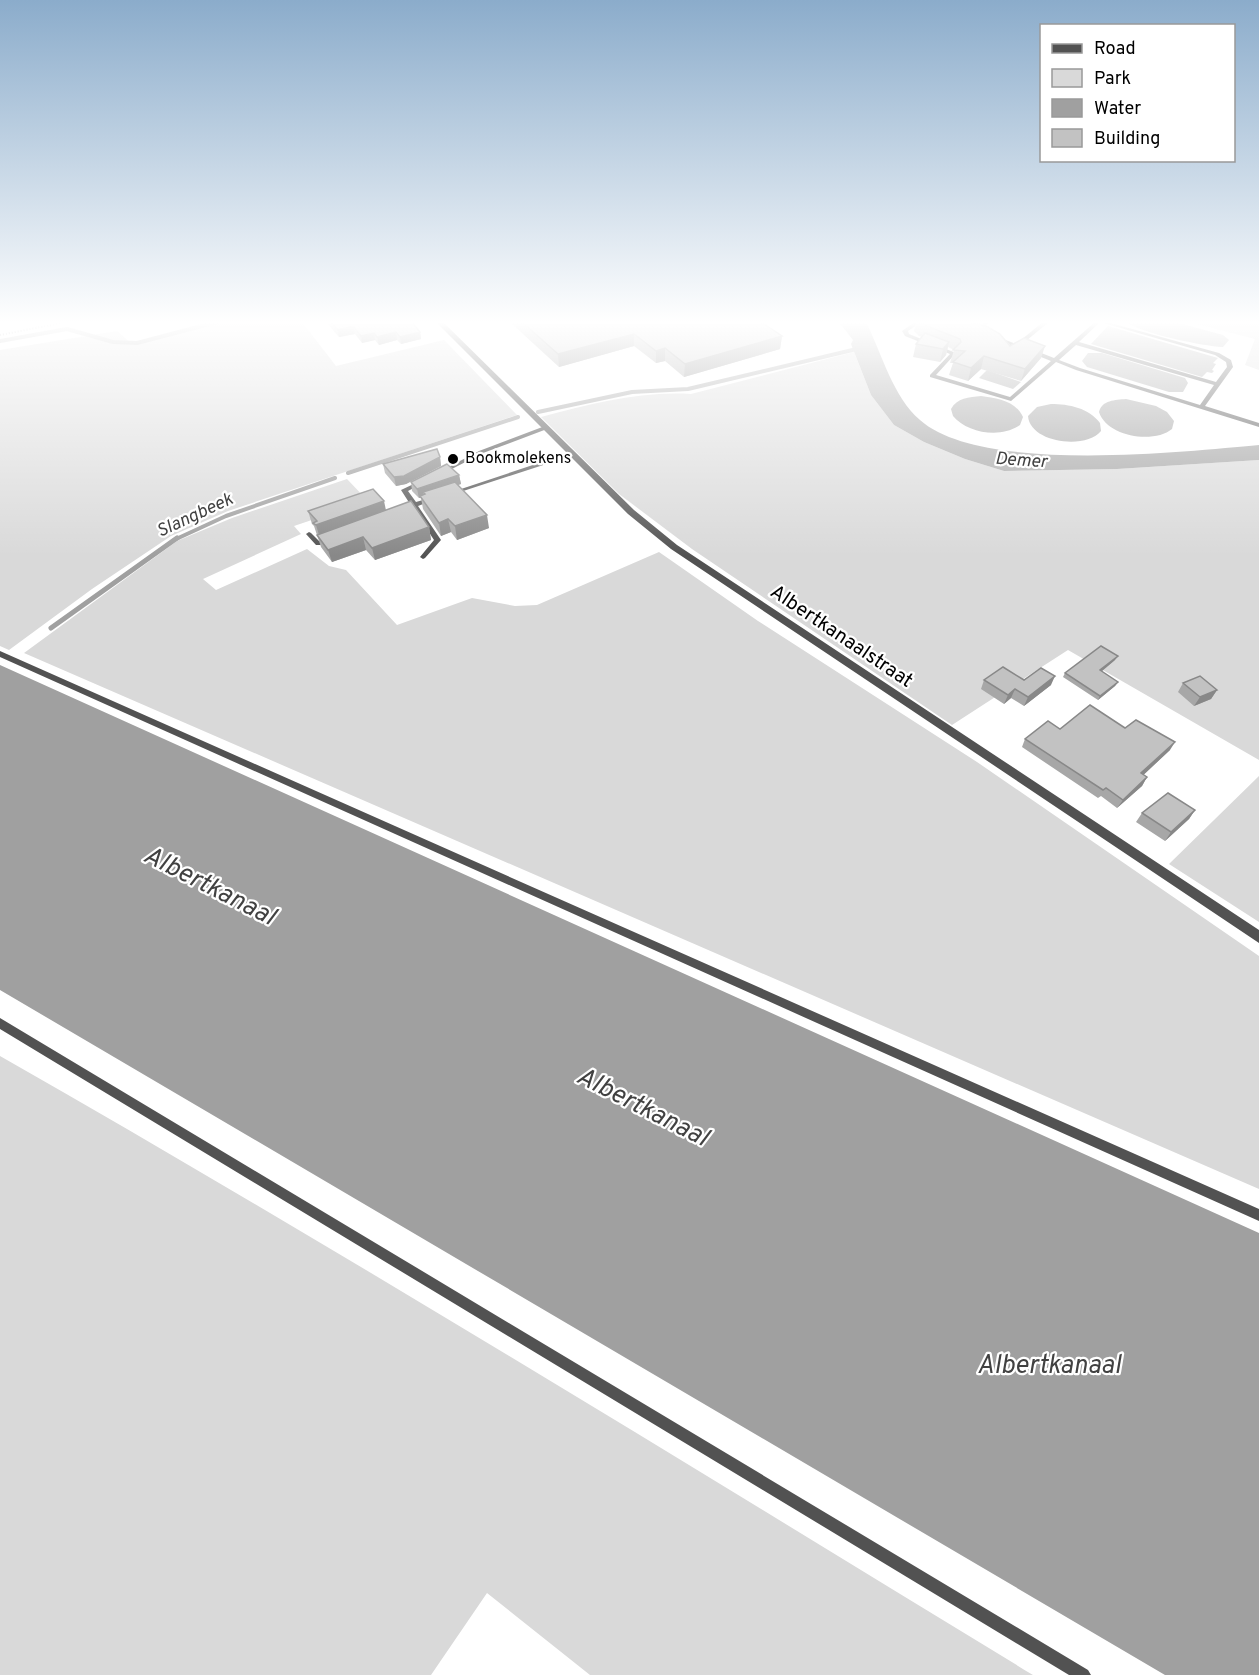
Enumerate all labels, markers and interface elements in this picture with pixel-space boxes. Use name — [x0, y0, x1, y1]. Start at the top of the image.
legend — [1040, 24, 1235, 162]
text: Road — [1094, 38, 1136, 61]
text: Park — [1094, 68, 1131, 91]
text: Water — [1094, 98, 1141, 121]
text: Building — [1094, 128, 1160, 151]
water label: Demer — [994, 448, 1050, 474]
place label: Bookmolekens — [465, 449, 571, 469]
marker: Bookmolekens — [446, 452, 460, 466]
water label: Slangbeek — [153, 488, 238, 544]
street label: Albertkanaalstraat — [765, 580, 917, 694]
water label: Albertkanaal — [137, 840, 282, 935]
water label: Albertkanaal — [570, 1061, 715, 1156]
water label: Albertkanaal — [977, 1350, 1122, 1383]

